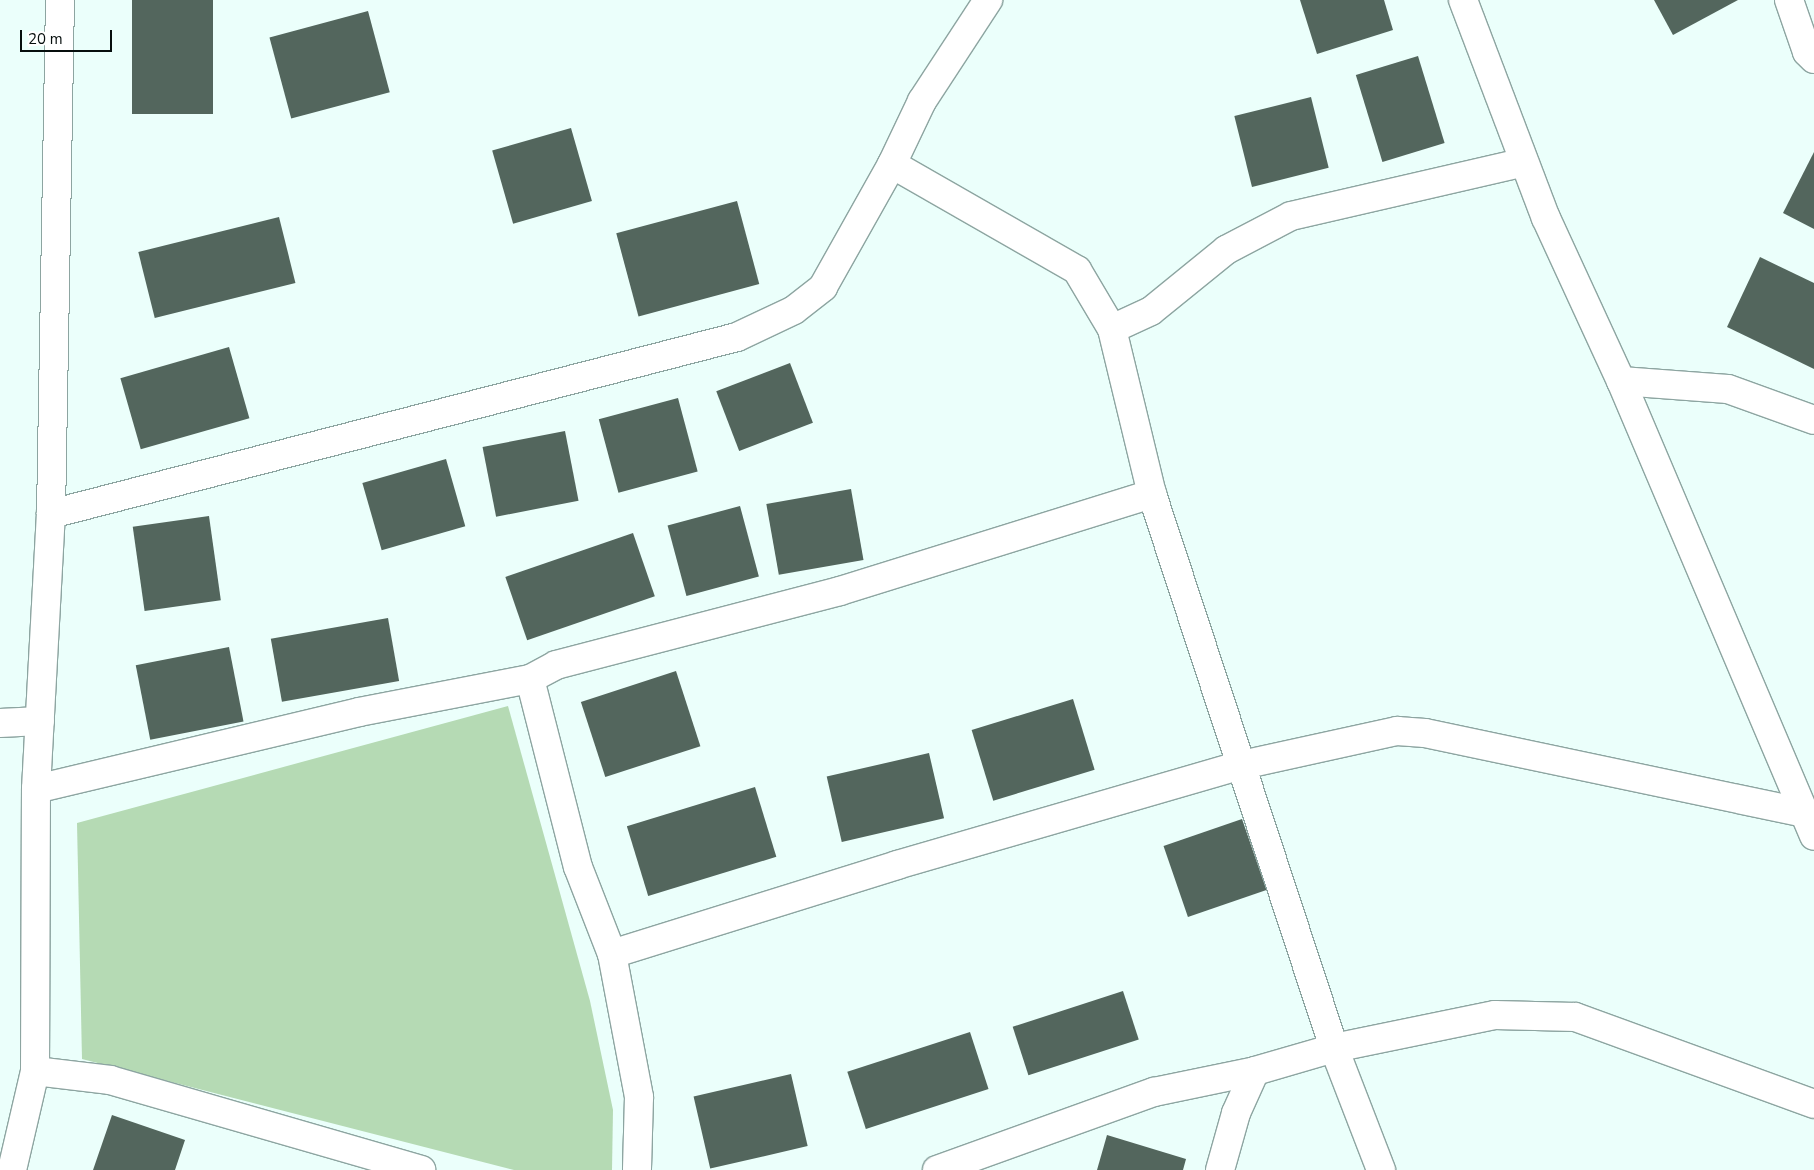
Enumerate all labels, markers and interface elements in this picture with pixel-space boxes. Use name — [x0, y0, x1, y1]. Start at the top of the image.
scale bar — [22, 20, 115, 52]
text: 20 m — [28, 29, 63, 49]

